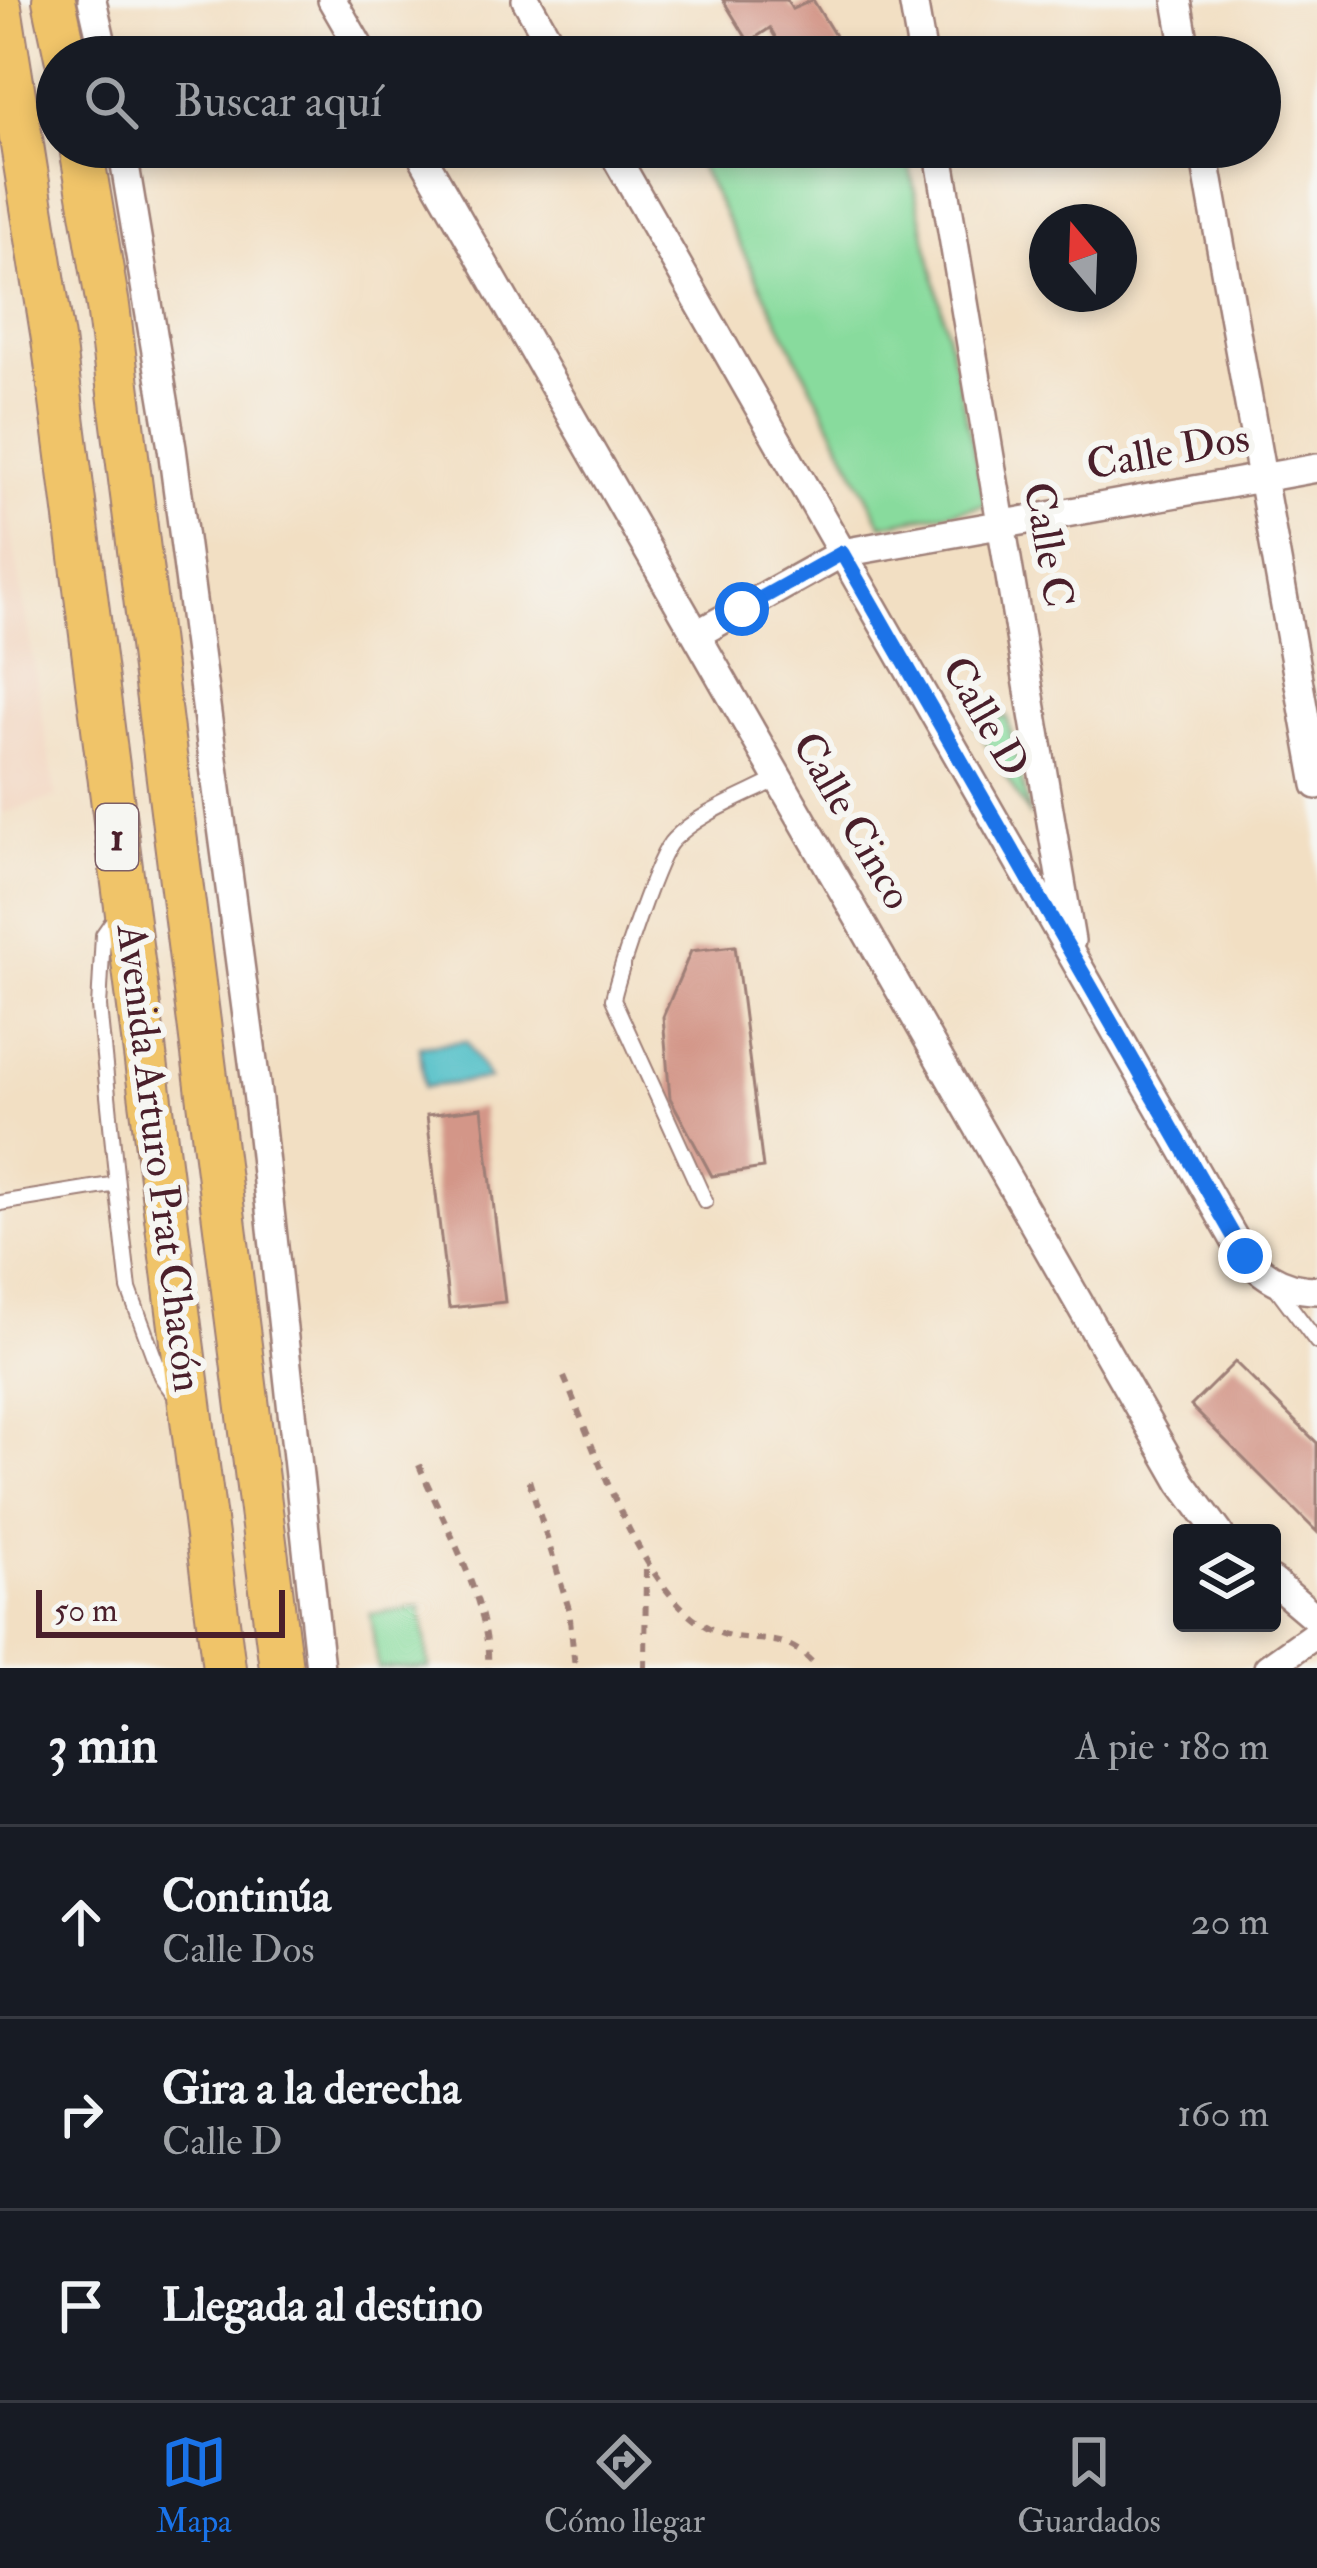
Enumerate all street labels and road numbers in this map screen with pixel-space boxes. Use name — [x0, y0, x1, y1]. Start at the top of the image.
street label: Calle Dos — [1083, 412, 1253, 492]
street label: Calle C — [1011, 478, 1085, 612]
street label: Calle D — [930, 648, 1040, 786]
street label: Calle Cinco — [781, 723, 923, 919]
road number: 1 — [96, 804, 138, 870]
street label: Avenida Arturo Prat Chacón — [104, 920, 214, 1395]

